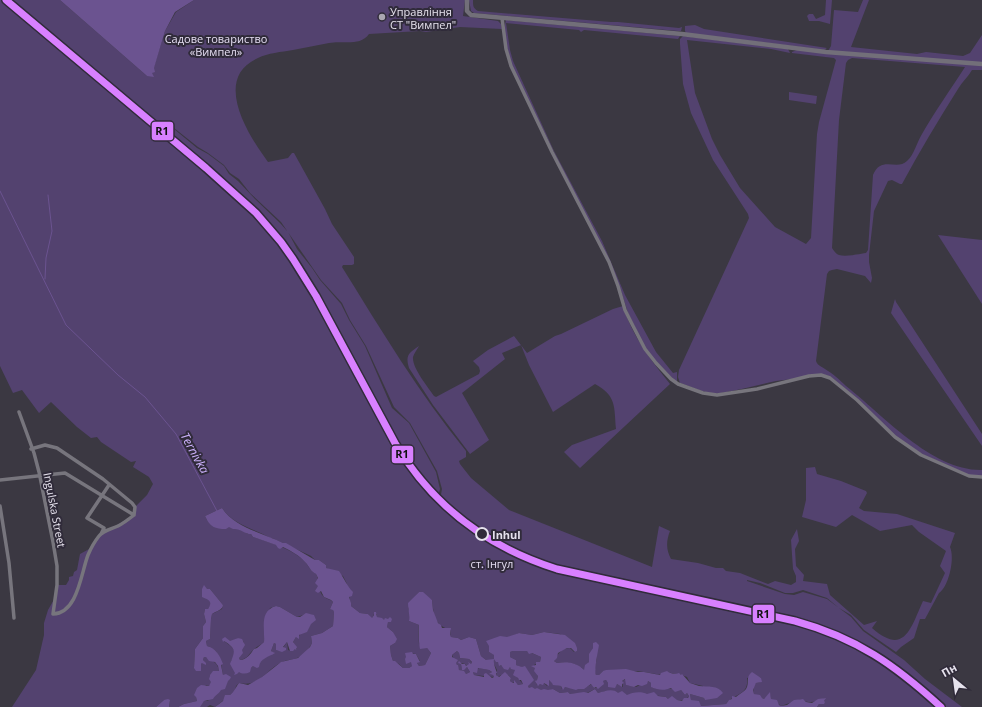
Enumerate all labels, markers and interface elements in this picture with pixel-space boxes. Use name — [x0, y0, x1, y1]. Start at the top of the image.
place label: Управління СТ "Вимпел" — [390, 4, 456, 32]
marker: Управління СТ "Вимпел" — [377, 12, 387, 22]
park label: Садове товариство «Вимпел» — [165, 31, 268, 59]
line badge: R1 — [151, 121, 174, 141]
text: R1 — [155, 123, 169, 138]
water label: Ternivka — [177, 429, 213, 477]
line badge: R1 — [391, 445, 414, 464]
text: R1 — [395, 446, 409, 461]
street label: Ingulska Street — [40, 471, 70, 549]
marker: Inhul — [475, 527, 489, 541]
place label: Inhul — [492, 527, 521, 542]
park label: ст. Інгул — [471, 556, 513, 571]
line badge: R1 — [752, 604, 775, 624]
text: R1 — [756, 606, 770, 621]
north arrow — [934, 659, 974, 699]
text: Пн — [939, 660, 959, 680]

